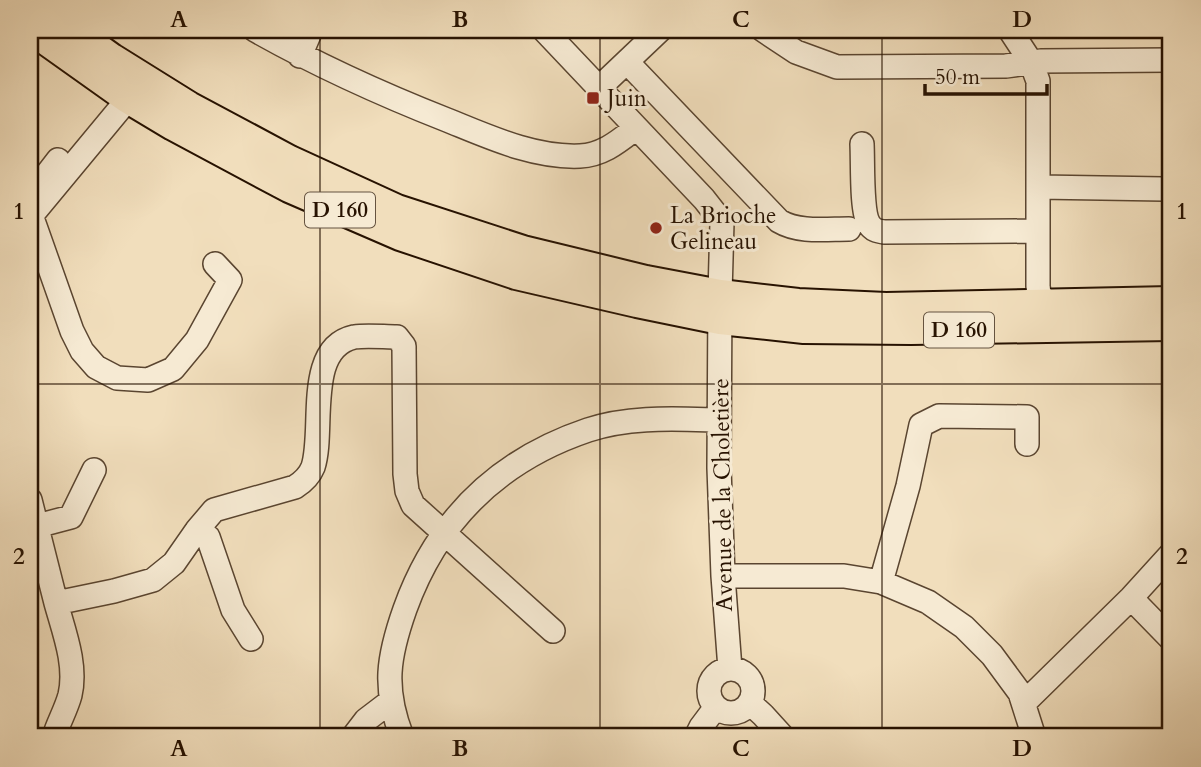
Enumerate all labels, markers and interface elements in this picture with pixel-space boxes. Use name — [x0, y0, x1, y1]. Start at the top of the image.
text: A — [170, 4, 188, 35]
text: B — [452, 4, 468, 35]
text: C — [732, 4, 750, 35]
text: D — [1012, 4, 1032, 35]
scale bar — [925, 52, 1047, 96]
text: 50 m — [935, 63, 980, 92]
place label: Juin — [604, 83, 647, 114]
marker: Juin — [585, 90, 601, 106]
road number: D 160 — [305, 192, 375, 228]
text: 1 — [13, 196, 25, 227]
text: 1 — [1176, 196, 1188, 227]
place label: La Brioche Gelineau — [670, 200, 777, 257]
marker: La Brioche Gelineau — [648, 220, 664, 236]
road number: D 160 — [924, 312, 994, 348]
street label: Avenue de la Choletière — [705, 378, 740, 612]
text: 2 — [13, 541, 25, 572]
text: 2 — [1176, 541, 1188, 572]
text: A — [170, 733, 188, 764]
text: B — [452, 733, 468, 764]
text: C — [732, 733, 750, 764]
text: D — [1012, 733, 1032, 764]

